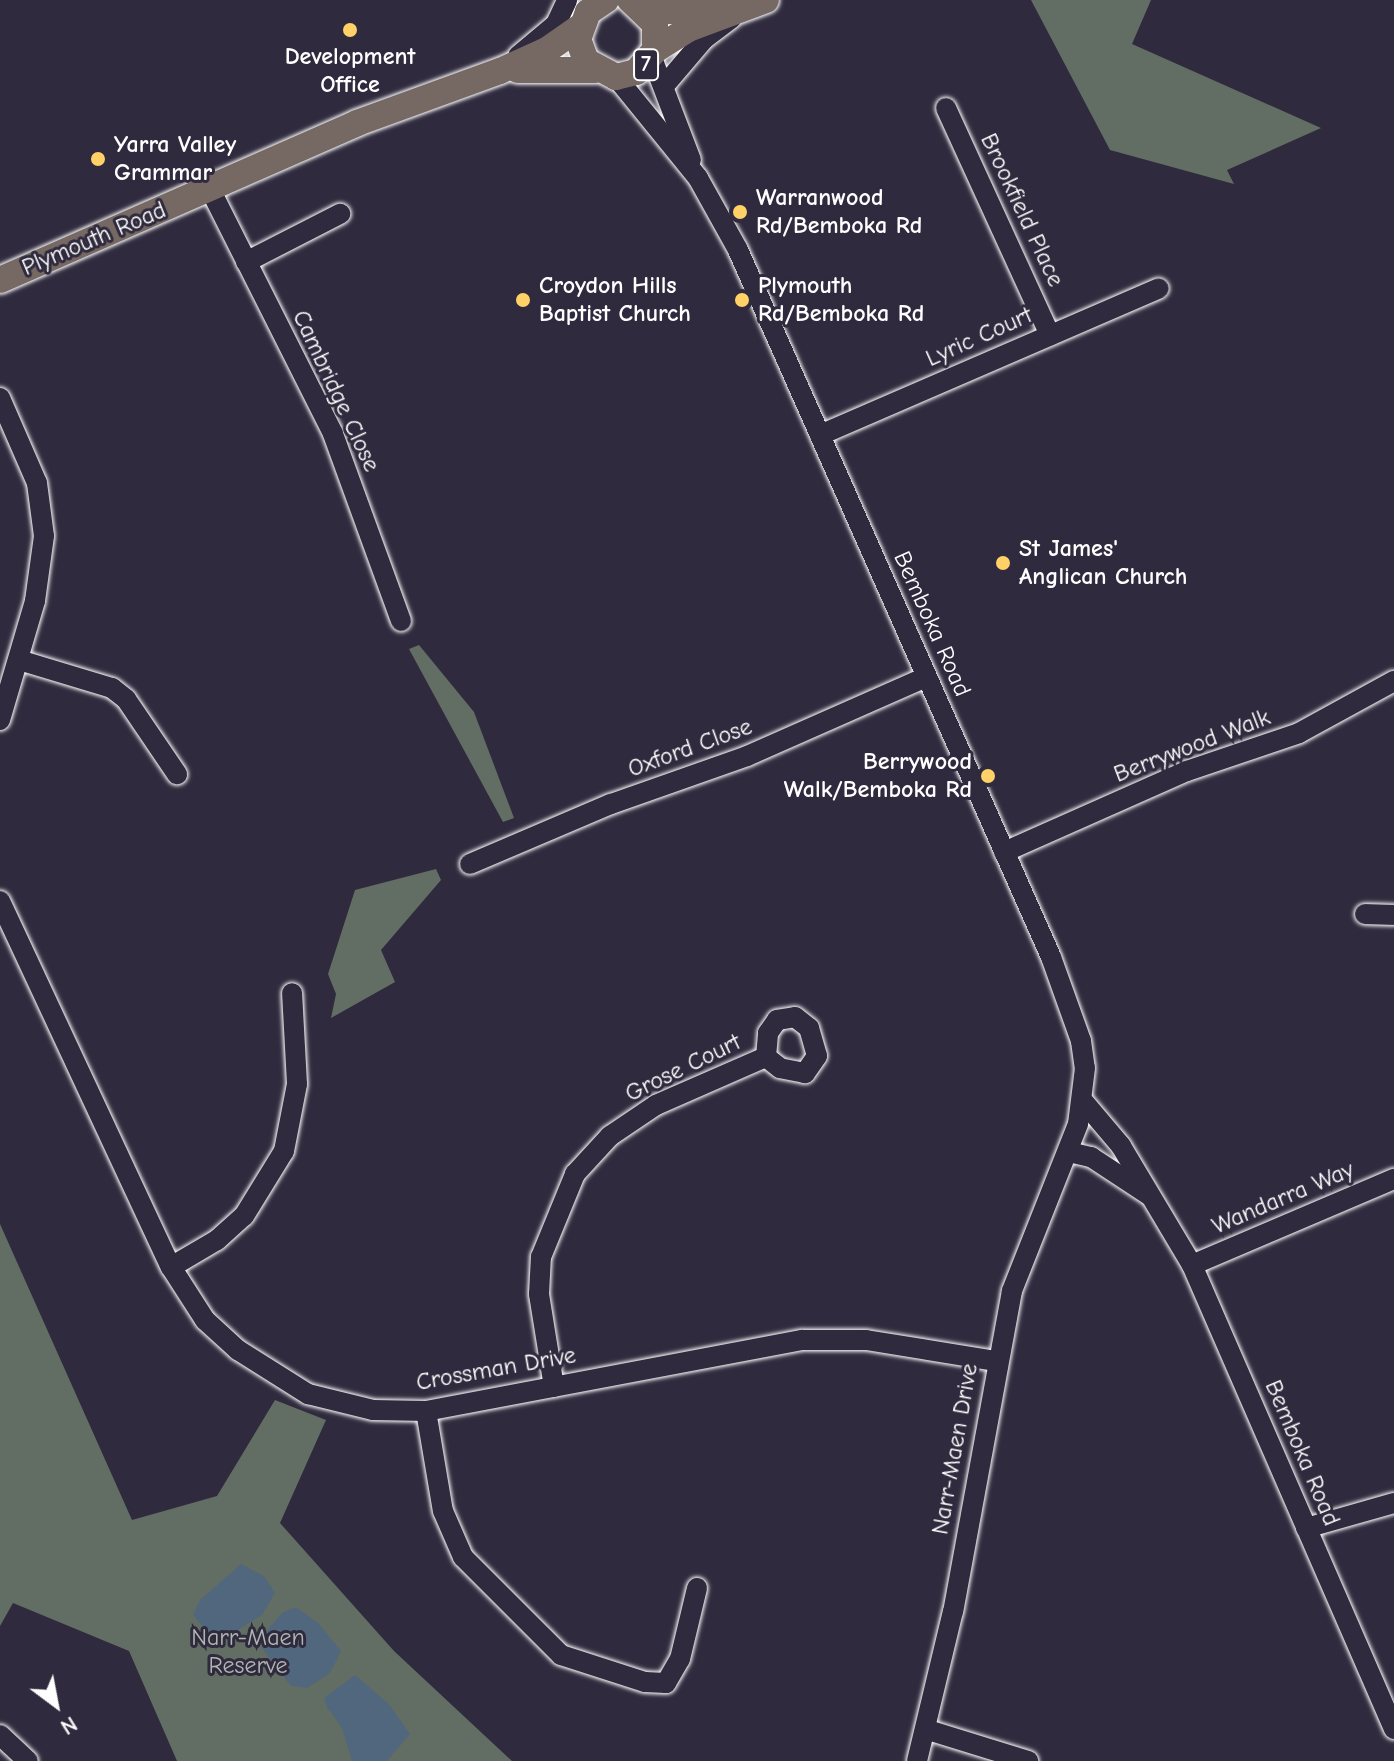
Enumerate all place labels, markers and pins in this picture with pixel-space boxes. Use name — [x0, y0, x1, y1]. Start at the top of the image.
marker: Development Office — [341, 21, 359, 39]
place label: Development Office — [285, 43, 415, 99]
place label: Yarra Valley Grammar — [114, 131, 236, 187]
marker: Yarra Valley Grammar — [89, 150, 107, 168]
place label: Warranwood Rd/Bemboka Rd — [756, 184, 922, 240]
marker: Warranwood Rd/Bemboka Rd — [731, 203, 749, 221]
place label: Croydon Hills Baptist Church — [539, 272, 691, 328]
place label: Plymouth Rd/Bemboka Rd — [758, 272, 924, 328]
marker: Croydon Hills Baptist Church — [514, 291, 532, 309]
marker: Plymouth Rd/Bemboka Rd — [733, 291, 751, 309]
place label: St James' Anglican Church — [1019, 535, 1187, 591]
marker: St James' Anglican Church — [994, 554, 1012, 572]
place label: Berrywood Walk/Bemboka Rd — [784, 748, 972, 804]
marker: Berrywood Walk/Bemboka Rd — [979, 767, 997, 785]

